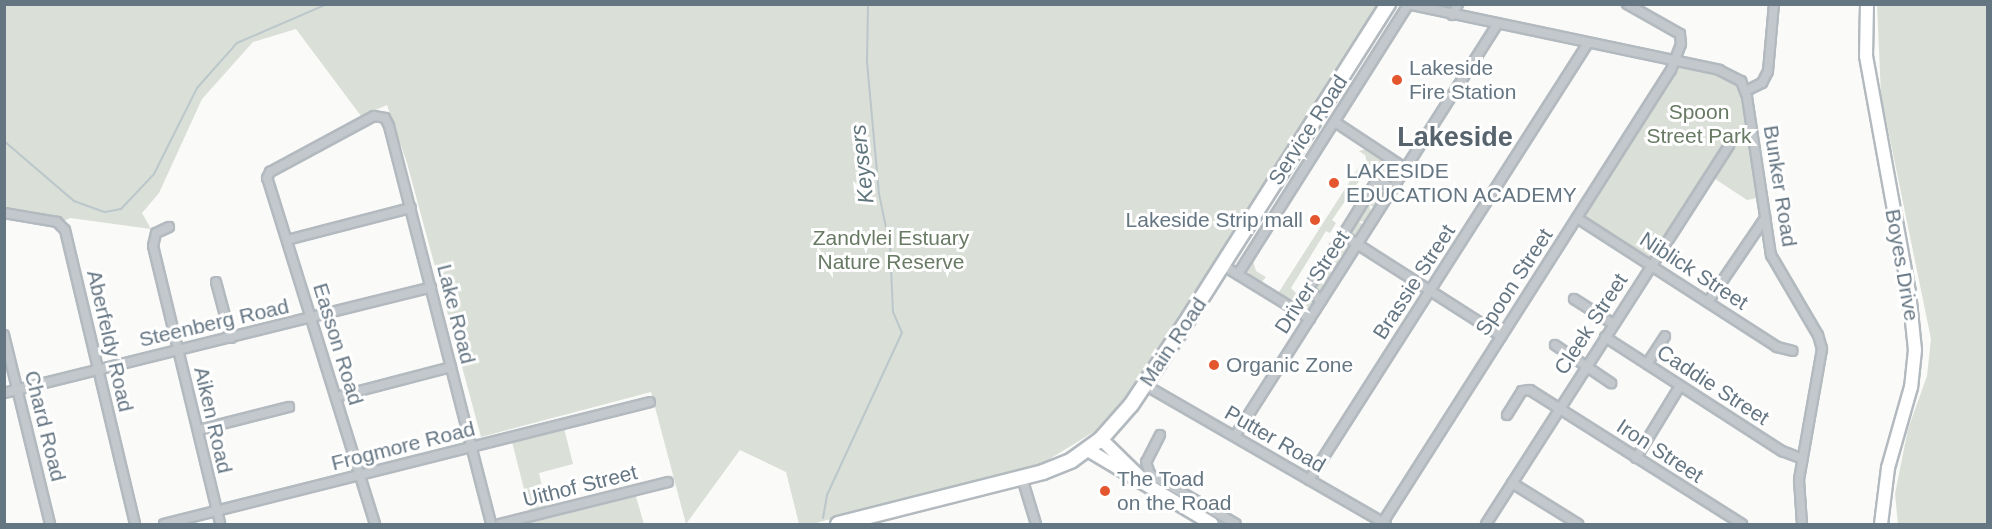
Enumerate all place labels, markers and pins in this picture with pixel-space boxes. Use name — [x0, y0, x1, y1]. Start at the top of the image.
place label: Lakeside Fire Station — [1409, 55, 1516, 105]
marker: Lakeside Fire Station — [1390, 73, 1404, 87]
place label: LAKESIDE EDUCATION ACADEMY — [1346, 158, 1578, 208]
marker: LAKESIDE EDUCATION ACADEMY — [1327, 176, 1341, 190]
place label: Lakeside Strip mall — [1126, 207, 1303, 233]
marker: Lakeside Strip mall — [1308, 213, 1322, 227]
place label: Organic Zone — [1226, 352, 1353, 378]
marker: Organic Zone — [1207, 358, 1221, 372]
place label: The Toad on the Road — [1117, 466, 1231, 516]
marker: The Toad on the Road — [1098, 484, 1112, 498]

